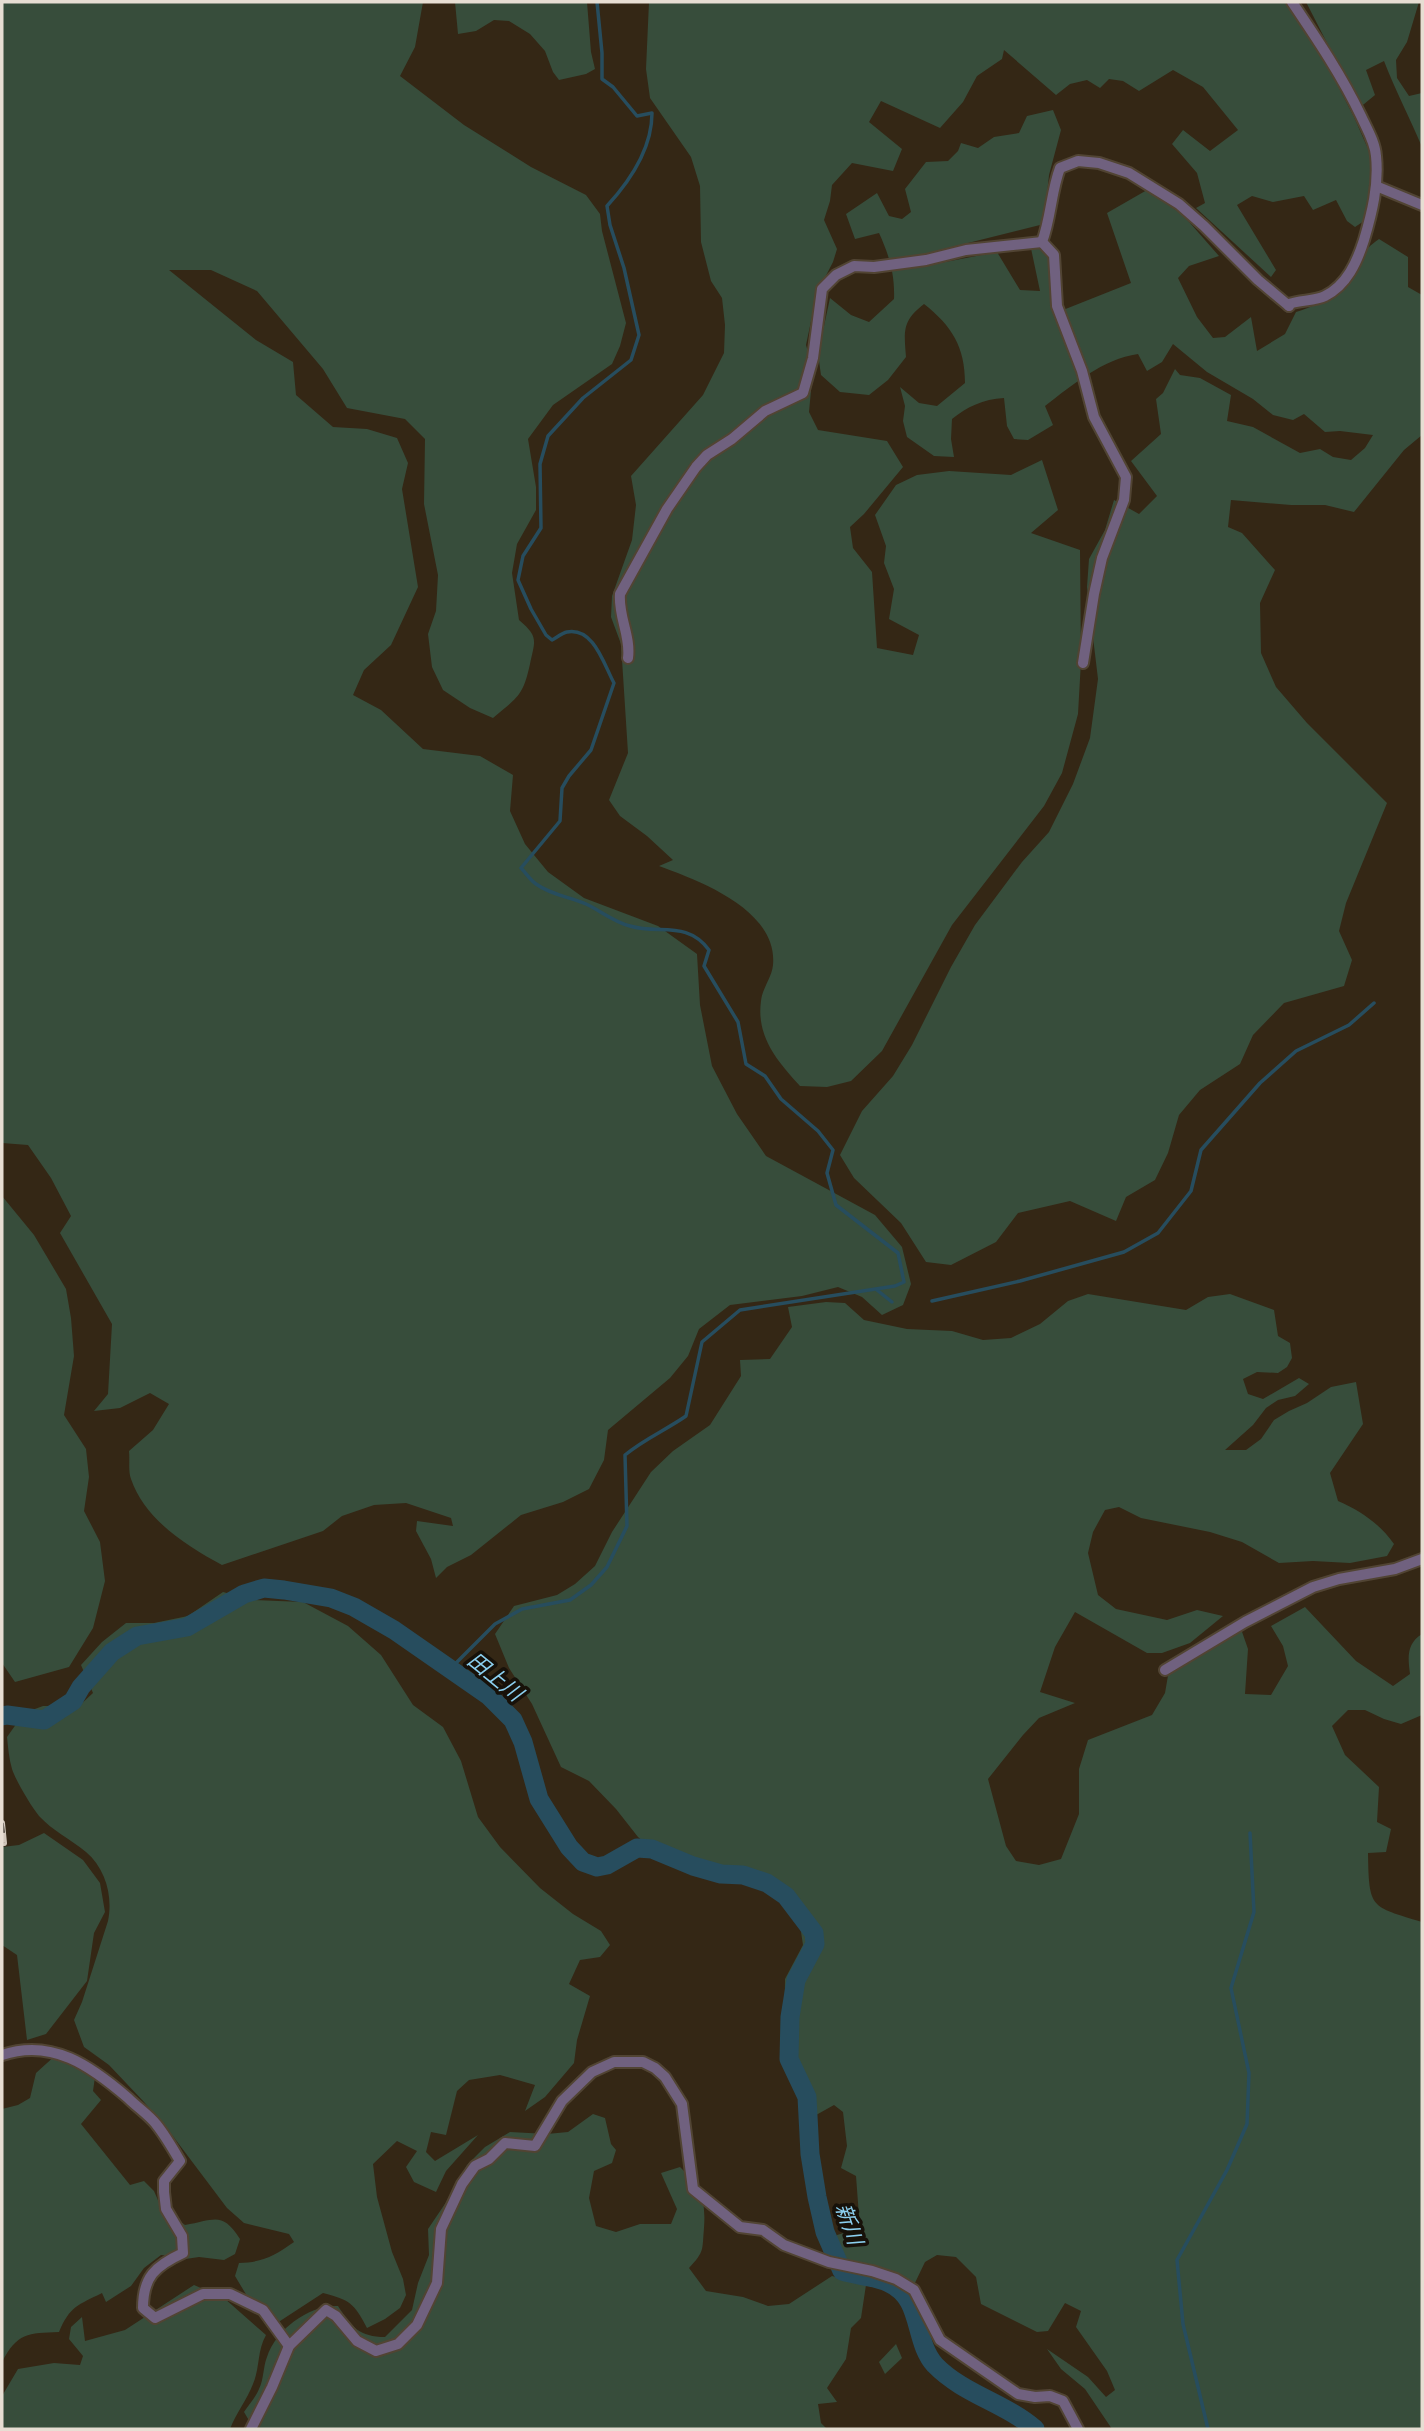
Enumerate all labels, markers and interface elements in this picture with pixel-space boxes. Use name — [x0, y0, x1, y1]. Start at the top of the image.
water label: 田上川 — [461, 1646, 530, 1710]
water label: 新川 — [828, 2199, 871, 2251]

